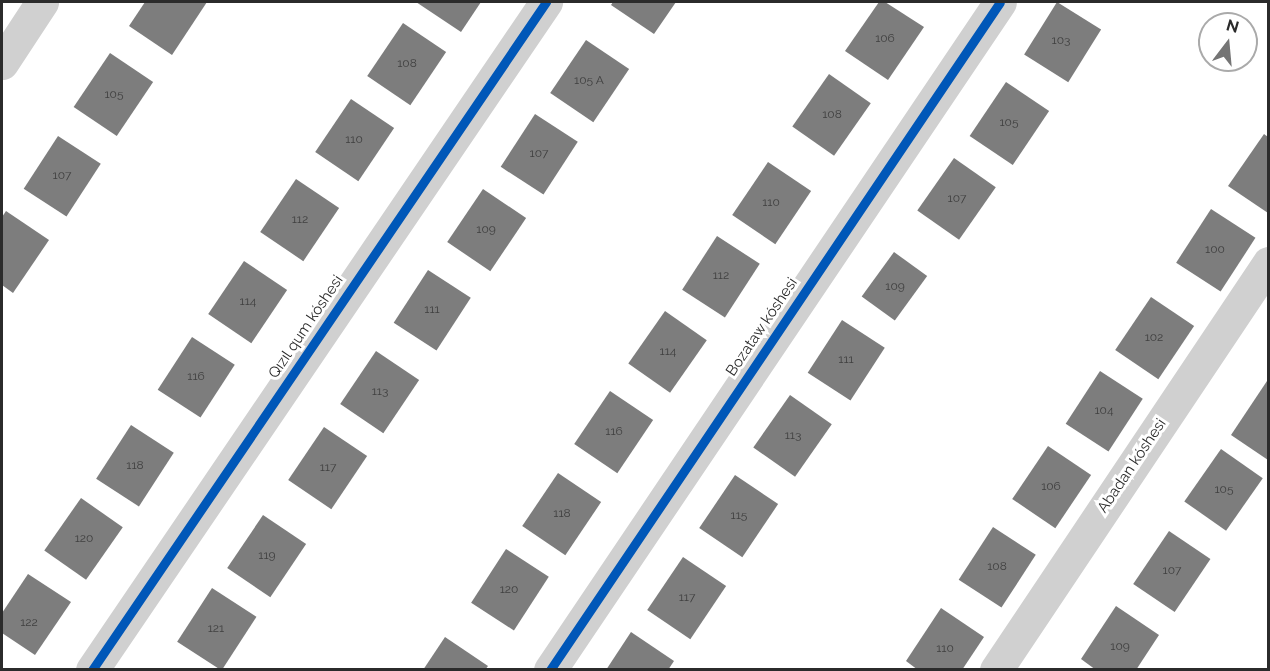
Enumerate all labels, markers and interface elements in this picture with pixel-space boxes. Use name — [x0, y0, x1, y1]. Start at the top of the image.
north arrow — [1198, 12, 1258, 72]
text: N — [1224, 15, 1241, 37]
house number: 106 — [875, 32, 895, 46]
house number: 103 — [1052, 34, 1070, 48]
house number: 108 — [397, 57, 417, 71]
house number: 105 А — [574, 74, 604, 88]
house number: 105 — [104, 88, 124, 102]
house number: 108 — [822, 108, 842, 122]
house number: 105 — [999, 116, 1019, 130]
house number: 110 — [345, 133, 363, 147]
house number: 107 — [530, 147, 548, 161]
house number: 107 — [53, 169, 71, 183]
house number: 107 — [948, 192, 966, 206]
house number: 110 — [762, 196, 780, 210]
house number: 112 — [292, 213, 308, 227]
house number: 109 — [476, 223, 496, 237]
house number: 100 — [1205, 243, 1225, 257]
house number: 112 — [713, 269, 729, 283]
street label: Qızıl qum kóshesi — [265, 272, 347, 382]
street label: Bozataw kóshesi — [722, 274, 802, 380]
house number: 109 — [885, 280, 905, 294]
house number: 114 — [240, 295, 256, 309]
house number: 111 — [424, 303, 440, 317]
house number: 102 — [1145, 331, 1163, 345]
house number: 114 — [660, 345, 676, 359]
house number: 111 — [838, 353, 854, 367]
house number: 116 — [187, 370, 205, 384]
house number: 113 — [372, 385, 388, 399]
house number: 104 — [1094, 404, 1114, 418]
street label: Abadan kóshesi — [1094, 416, 1170, 516]
house number: 116 — [605, 425, 623, 439]
house number: 113 — [785, 429, 801, 443]
house number: 118 — [126, 459, 144, 473]
house number: 117 — [320, 461, 336, 475]
house number: 106 — [1041, 480, 1061, 494]
house number: 105 — [1214, 483, 1234, 497]
house number: 118 — [553, 507, 571, 521]
house number: 115 — [731, 509, 747, 523]
house number: 120 — [75, 532, 93, 546]
house number: 119 — [258, 549, 276, 563]
house number: 108 — [987, 560, 1007, 574]
house number: 107 — [1163, 564, 1181, 578]
house number: 120 — [500, 583, 518, 597]
house number: 117 — [679, 591, 695, 605]
house number: 122 — [20, 616, 38, 630]
house number: 121 — [208, 622, 224, 636]
house number: 109 — [1110, 640, 1130, 654]
house number: 110 — [936, 642, 954, 656]

